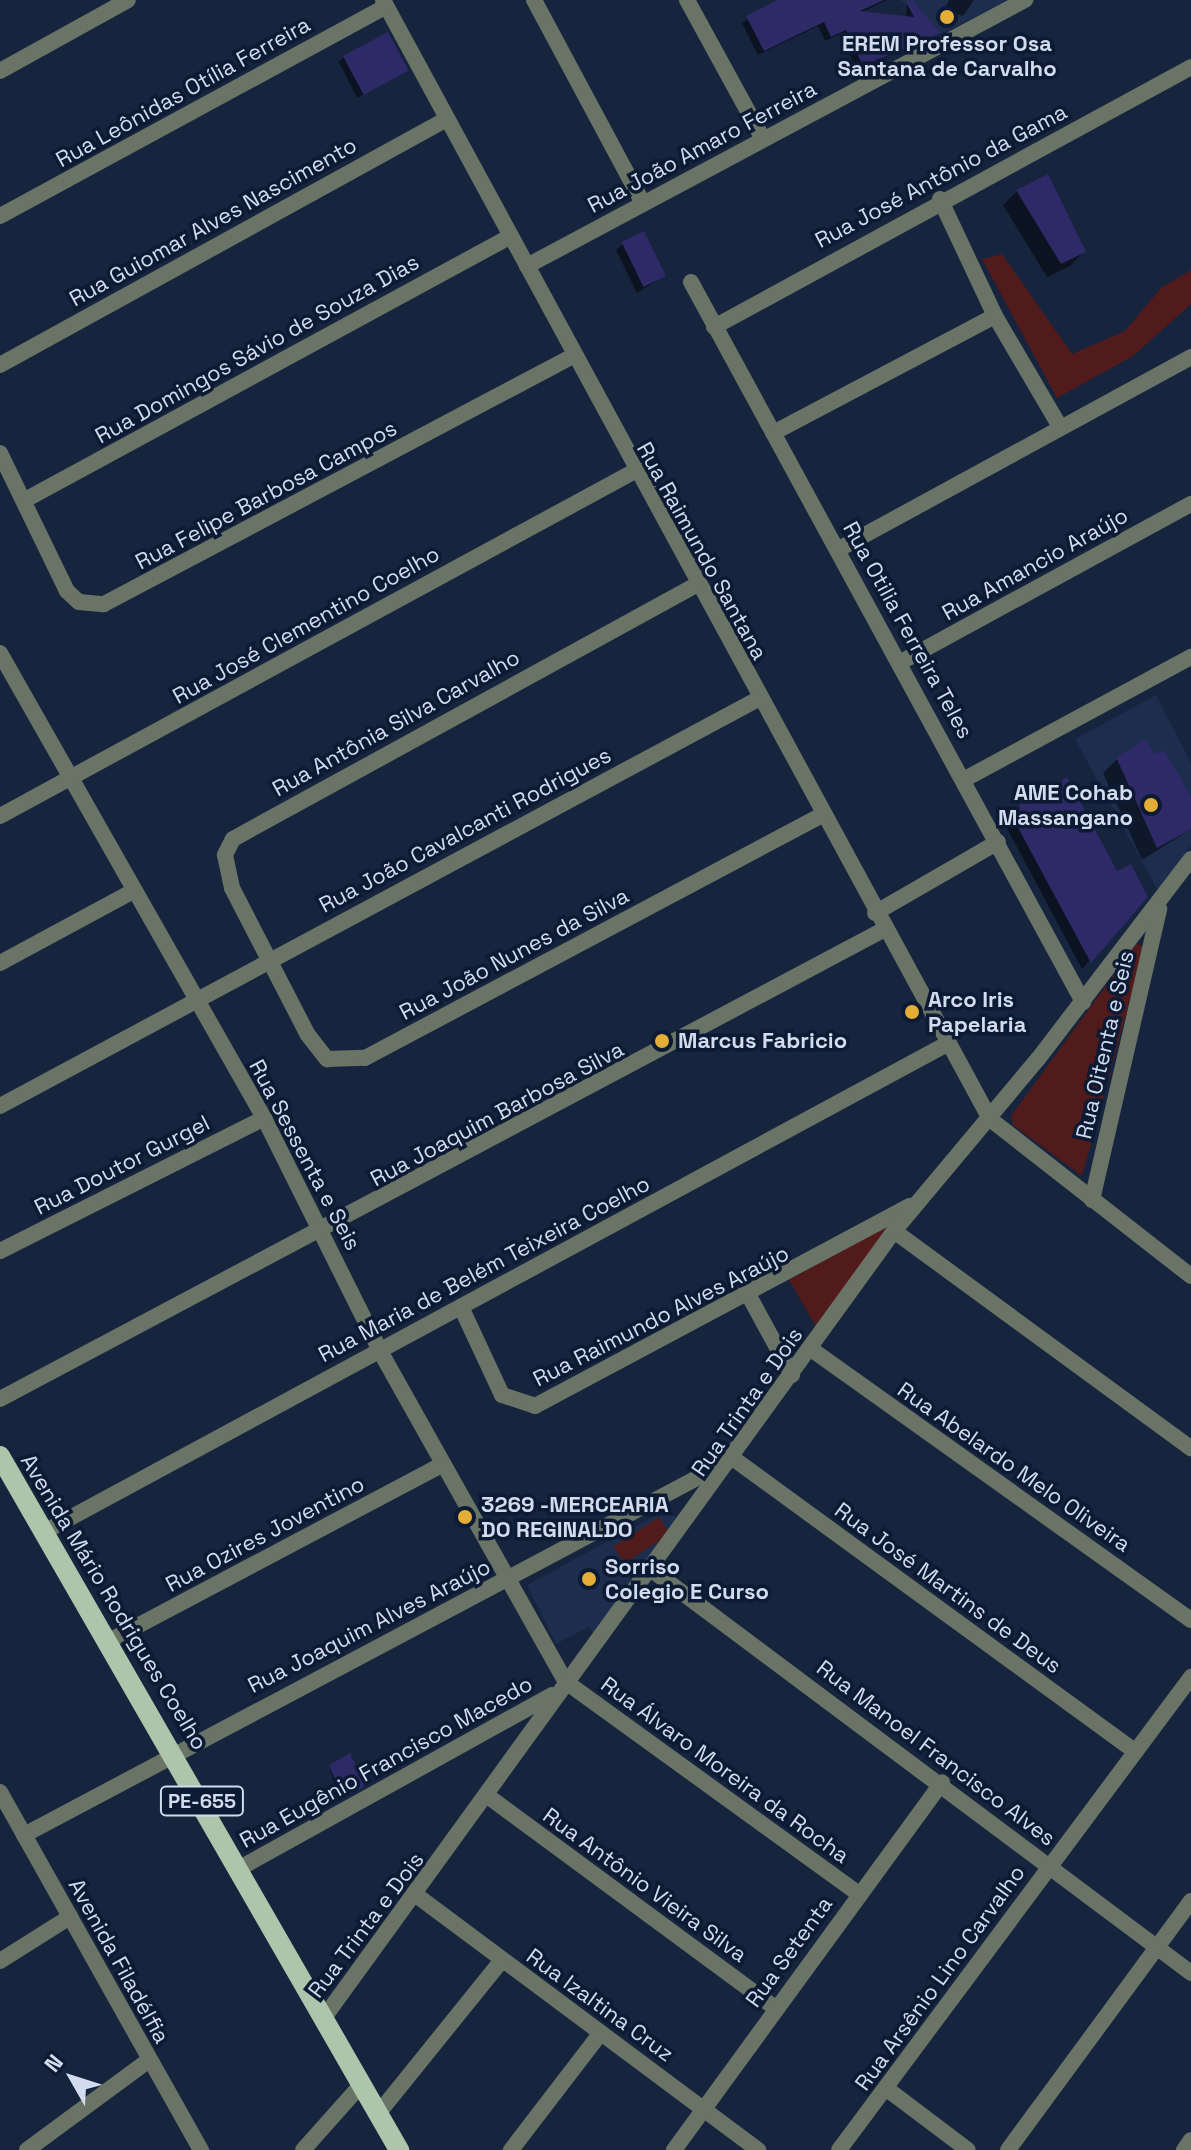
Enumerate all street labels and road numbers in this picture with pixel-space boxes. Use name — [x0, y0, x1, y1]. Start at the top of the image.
street label: Rua Leônidas Otília Ferreira — [51, 11, 315, 173]
street label: Rua João Amaro Ferreira — [583, 75, 821, 219]
street label: Rua José Antônio da Gama — [810, 98, 1072, 254]
street label: Rua Guiomar Alves Nascimento — [65, 132, 361, 312]
street label: Rua Domingos Sávio de Souza Dias — [91, 249, 423, 449]
street label: Rua Felipe Barbosa Campos — [131, 415, 401, 575]
street label: Rua Raimundo Santana — [631, 438, 773, 664]
street label: Rua Amancio Araújo — [937, 502, 1133, 626]
street label: Rua Otilia Ferreira Teles — [837, 517, 979, 743]
street label: Rua José Clementino Coelho — [168, 540, 444, 710]
street label: Rua Antônia Silva Carvalho — [268, 644, 524, 802]
street label: Rua João Cavalcanti Rodrigues — [315, 742, 615, 918]
street label: Rua João Nunes da Silva — [395, 882, 633, 1026]
street label: Rua Oitenta e Seis — [1071, 948, 1139, 1142]
street label: Rua Joaquim Barbosa Silva — [366, 1036, 628, 1192]
street label: Rua Sessenta e Seis — [244, 1055, 366, 1255]
street label: Rua Doutor Gurgel — [30, 1109, 214, 1221]
street label: Rua Maria de Belém Teixeira Coelho — [314, 1170, 654, 1368]
street label: Rua Raimundo Alves Araújo — [528, 1240, 794, 1392]
street label: Rua Trinta e Dois — [686, 1322, 808, 1482]
street label: Rua Abelardo Melo Oliveira — [892, 1376, 1136, 1558]
street label: Avenida Mário Rodrigues Coelho — [15, 1449, 213, 1755]
street label: Rua Ozires Joventino — [161, 1470, 369, 1598]
street label: Rua José Martins de Deus — [830, 1497, 1066, 1679]
street label: Rua Joaquim Alves Araújo — [243, 1553, 495, 1699]
street label: Rua Manoel Francisco Alves — [811, 1655, 1061, 1851]
street label: Rua Eugênio Francisco Macedo — [235, 1670, 537, 1854]
street label: Rua Álvaro Moreira da Rocha — [596, 1671, 854, 1869]
road number: PE-655 — [158, 1785, 246, 1817]
street label: Rua Antônio Vieira Silva — [538, 1802, 752, 1968]
street label: Rua Trinta e Dois — [303, 1847, 429, 2003]
street label: Rua Arsênio Lino Carvalho — [849, 1860, 1031, 2096]
street label: Avenida Filadélfia — [63, 1874, 175, 2048]
street label: Rua Setenta — [740, 1892, 838, 2012]
street label: Rua Izaltina Cruz — [521, 1943, 679, 2067]

